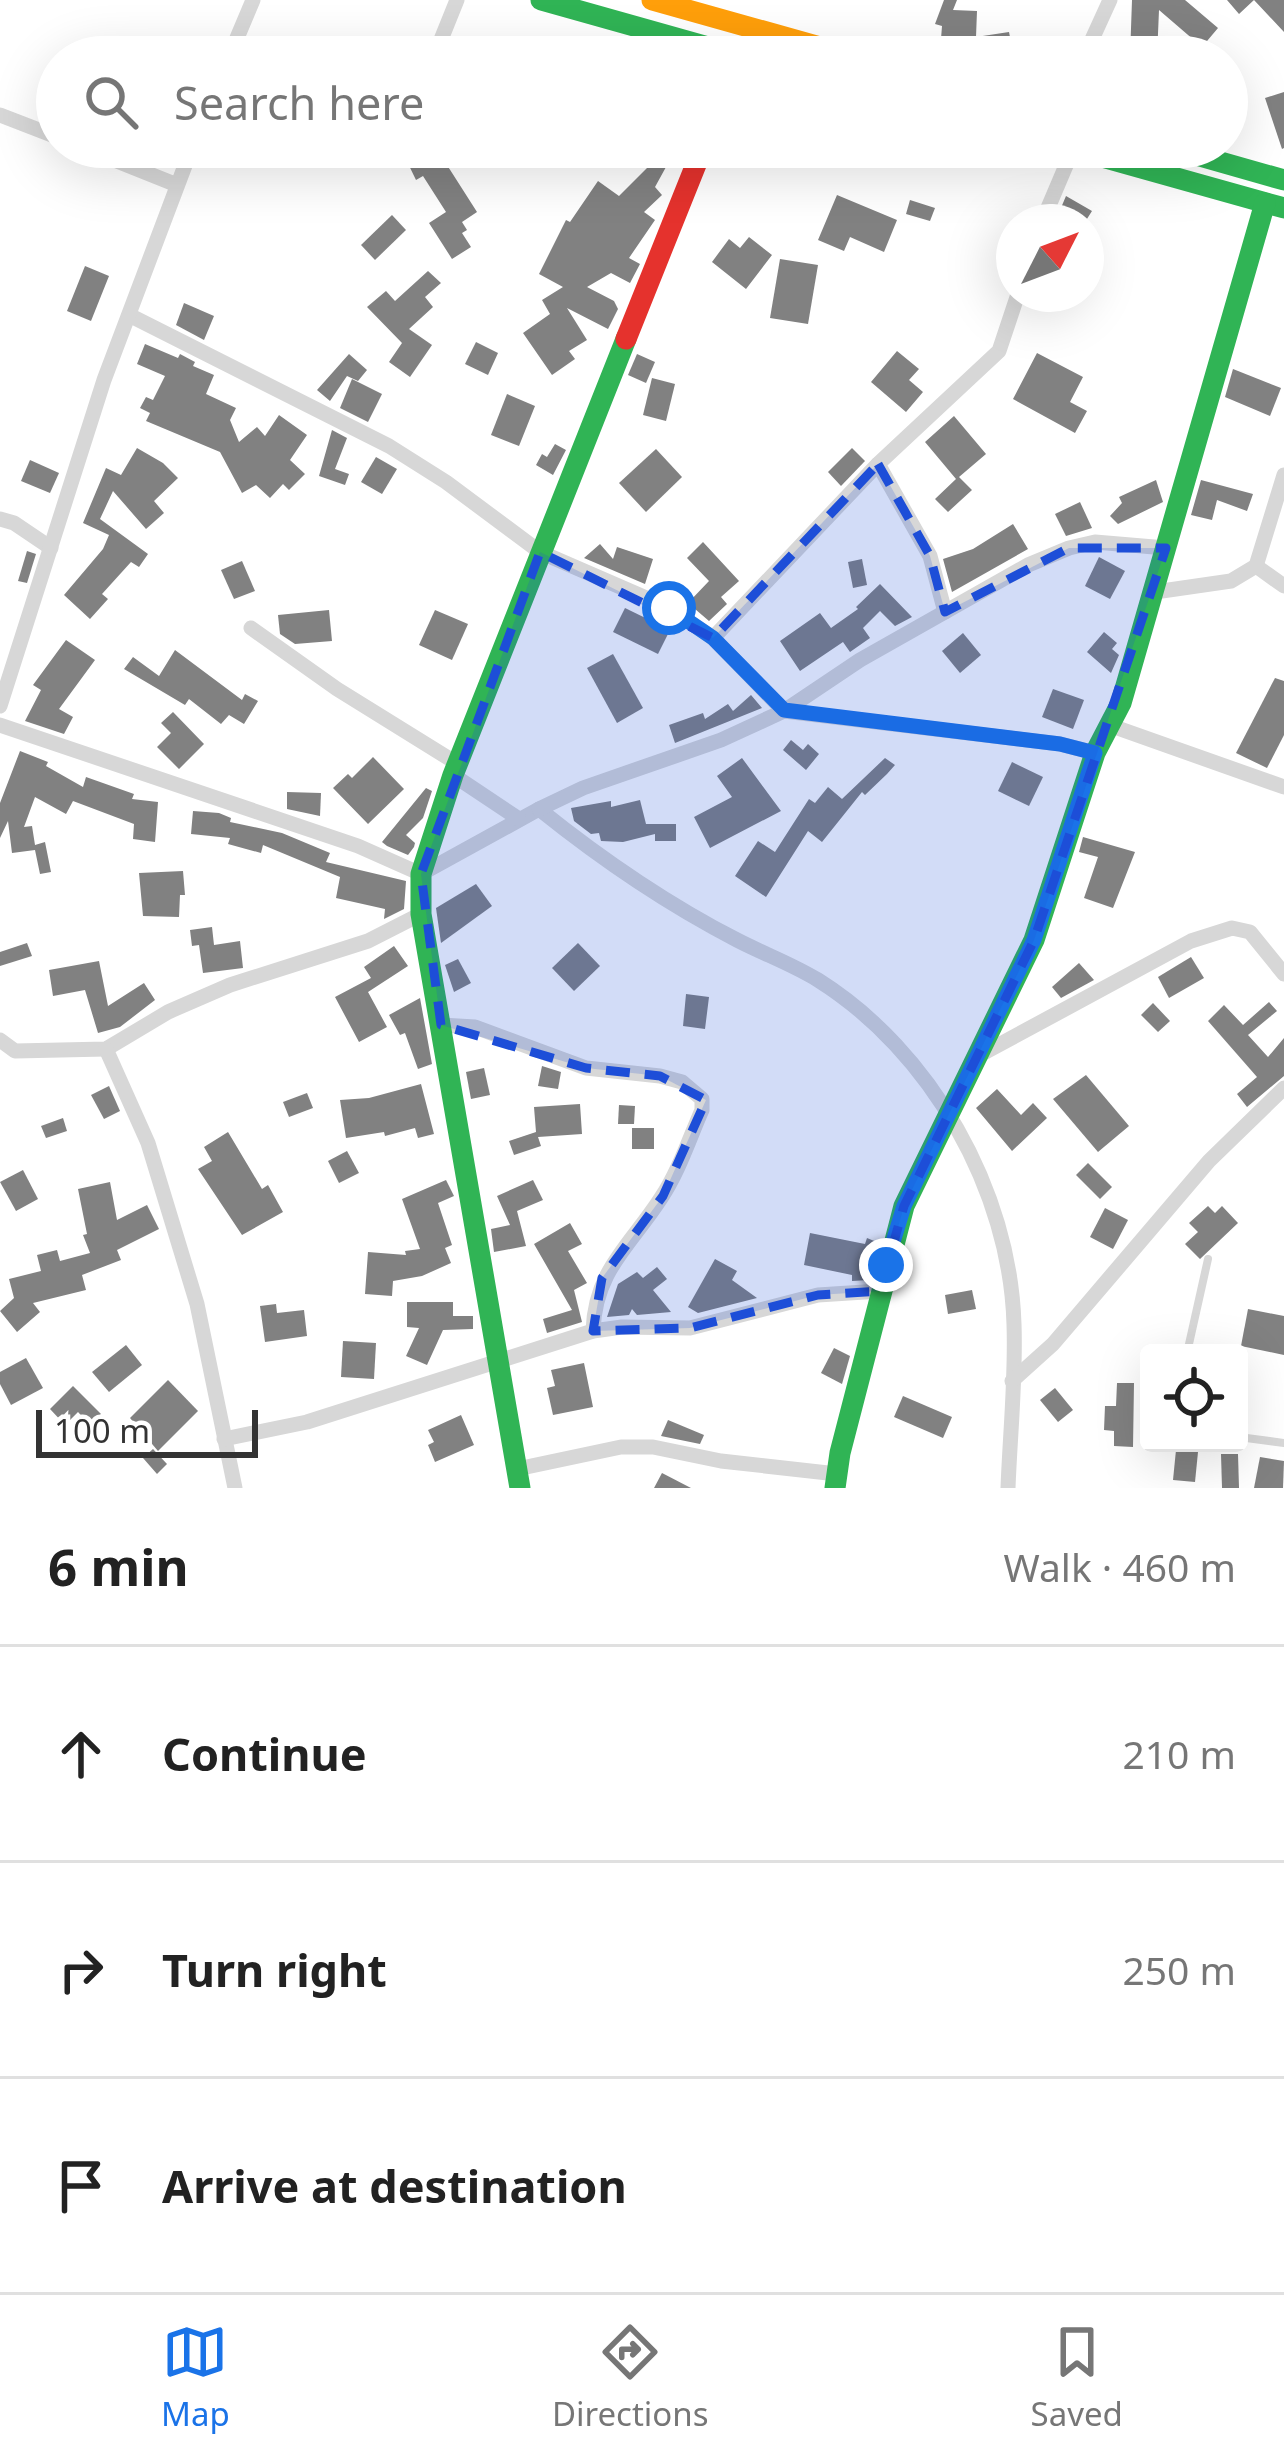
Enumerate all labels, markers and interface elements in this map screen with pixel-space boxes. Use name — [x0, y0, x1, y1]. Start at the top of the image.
search box — [36, 36, 1248, 168]
icon: search — [78, 69, 144, 135]
text: Search here — [174, 72, 424, 133]
north arrow — [996, 204, 1104, 312]
route start — [642, 581, 696, 635]
route end — [859, 1238, 913, 1292]
map controls — [1140, 1344, 1248, 1452]
button: locate — [1140, 1344, 1248, 1452]
scale bar — [36, 1404, 258, 1457]
text: 100 m — [54, 1408, 150, 1453]
text: 6 min — [48, 1531, 189, 1601]
text: Walk · 460 m — [1003, 1540, 1236, 1593]
icon: ahead — [48, 1721, 114, 1787]
text: Continue — [162, 1723, 367, 1784]
text: 210 m — [1122, 1727, 1236, 1780]
icon: right — [48, 1937, 114, 2003]
text: Turn right — [162, 1939, 387, 2000]
text: 250 m — [1122, 1943, 1236, 1996]
icon: arrive — [48, 2153, 114, 2219]
text: Arrive at destination — [162, 2155, 627, 2216]
tab: Map — [161, 2319, 230, 2436]
tab: Directions — [552, 2319, 709, 2436]
tab: Saved — [1031, 2319, 1123, 2436]

